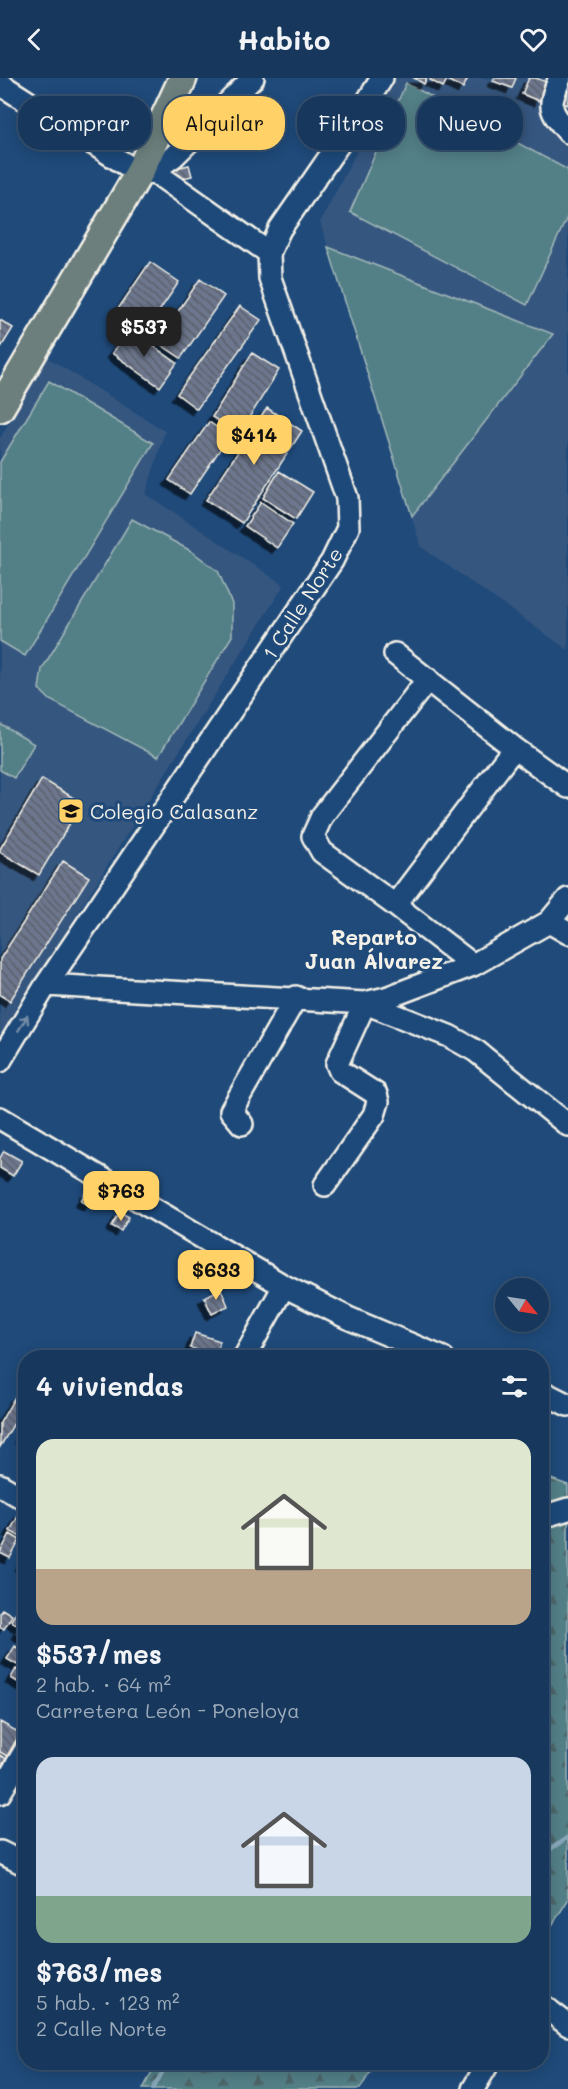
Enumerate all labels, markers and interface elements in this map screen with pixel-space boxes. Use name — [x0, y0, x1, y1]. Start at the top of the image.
text: Habito — [238, 22, 331, 57]
icon: back — [18, 23, 51, 56]
icon: heart — [517, 23, 550, 56]
chip: Comprar — [18, 96, 151, 150]
chip: Alquilar — [163, 96, 285, 150]
chip: Filtros — [297, 96, 405, 150]
chip: Nuevo — [417, 96, 523, 150]
pin: $537 — [108, 307, 180, 358]
text: $537 — [120, 313, 168, 339]
pin: $414 — [218, 415, 290, 466]
text: $414 — [231, 421, 277, 447]
street label: 1 Calle Norte — [256, 542, 348, 664]
school or university icon: Colegio Calasanz — [56, 796, 86, 826]
place label: Colegio Calasanz — [90, 798, 258, 824]
district label: Reparto Juan Álvarez — [305, 923, 443, 974]
one-way arrow — [18, 1015, 30, 1032]
pin: $763 — [85, 1171, 157, 1222]
text: $763 — [97, 1177, 145, 1203]
pin: $633 — [180, 1250, 252, 1301]
text: $633 — [192, 1256, 240, 1282]
north arrow — [495, 1278, 549, 1332]
map controls — [495, 1278, 549, 1332]
text: 4 viviendas — [36, 1369, 184, 1403]
icon: filters — [498, 1370, 531, 1403]
icon: home — [230, 1478, 338, 1586]
text: $537/mes — [36, 1637, 162, 1671]
text: 2 hab. · 64 m² — [36, 1671, 171, 1697]
text: Carretera León - Poneloya — [36, 1697, 300, 1723]
icon: home — [230, 1796, 338, 1904]
text: $763/mes — [36, 1955, 162, 1989]
text: 5 hab. · 123 m² — [36, 1989, 180, 2015]
text: 2 Calle Norte — [36, 2015, 167, 2041]

